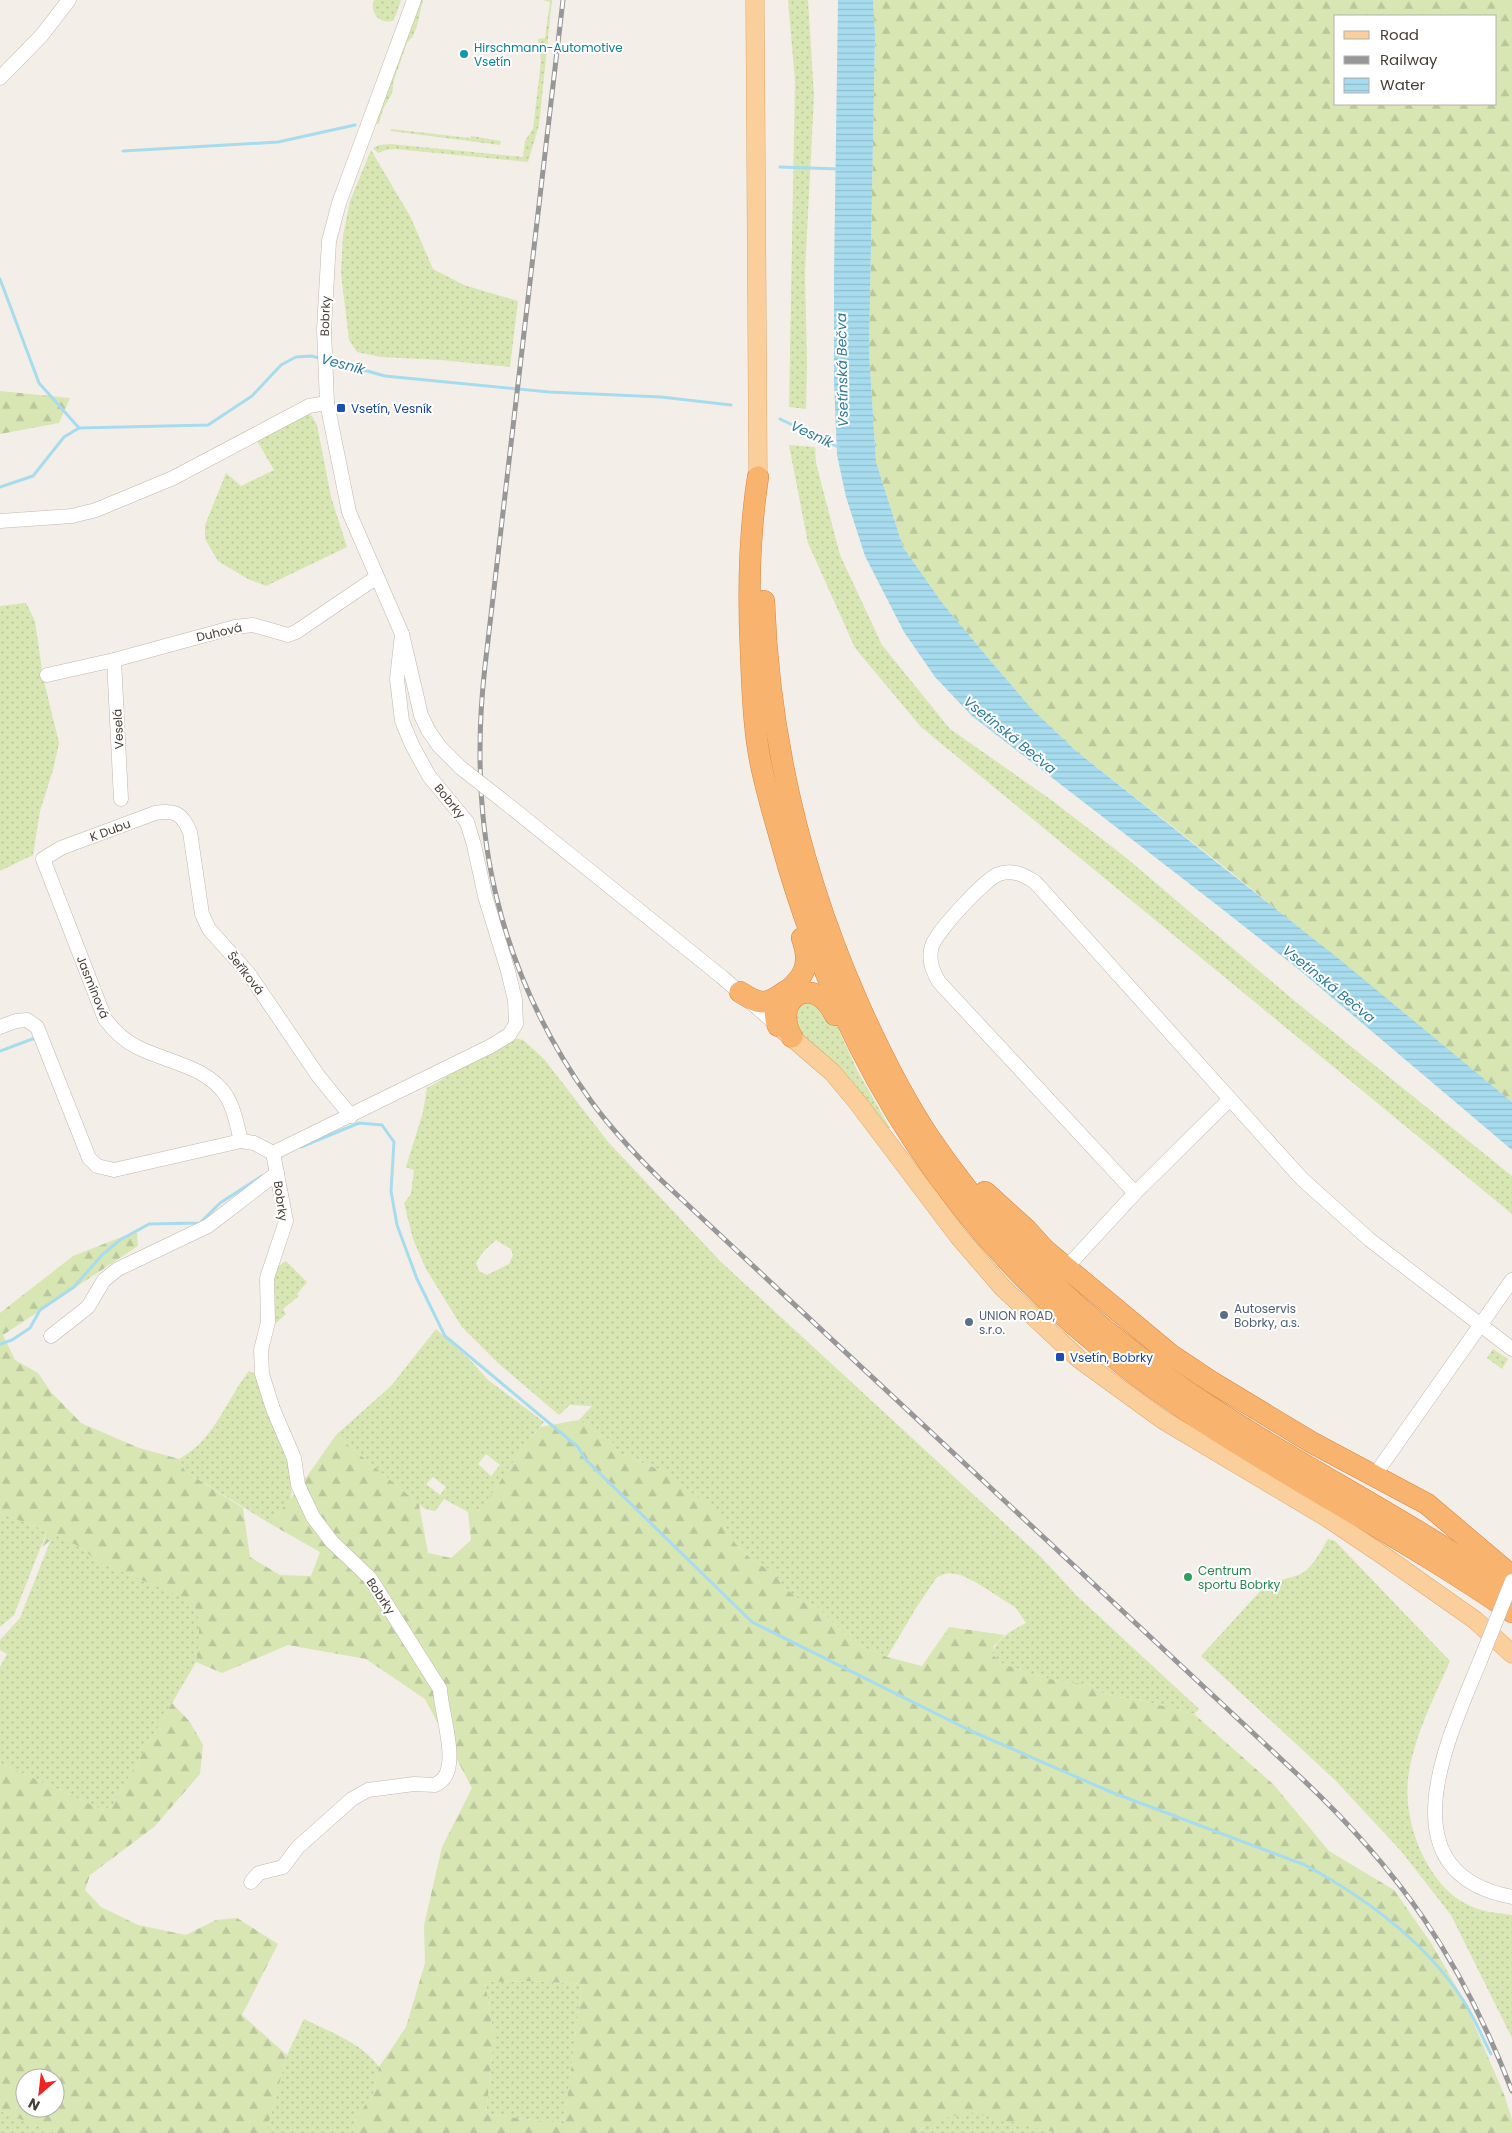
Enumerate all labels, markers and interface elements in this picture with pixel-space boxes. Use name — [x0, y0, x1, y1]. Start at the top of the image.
legend — [1334, 15, 1497, 105]
text: Road — [1380, 24, 1419, 45]
place label: Hirschmann-Automotive Vsetín — [474, 39, 623, 70]
marker: Hirschmann-Automotive Vsetín — [458, 48, 470, 60]
text: Railway — [1380, 49, 1438, 70]
text: Water — [1380, 74, 1426, 95]
street label: Bobrky — [316, 295, 334, 337]
water label: Vsetínská Bečva — [831, 312, 853, 427]
water label: Vesník — [319, 349, 368, 380]
place label: Vsetín, Vesník — [351, 400, 433, 417]
marker: Vsetín, Vesník — [335, 402, 347, 414]
water label: Vesník — [787, 415, 837, 453]
street label: Duhová — [194, 619, 244, 645]
water label: Vsetínská Bečva — [959, 691, 1061, 779]
street label: Veselá — [108, 708, 128, 750]
street label: Bobrky — [431, 780, 470, 822]
street label: K Dubu — [87, 815, 133, 845]
water label: Vsetínská Bečva — [1278, 940, 1380, 1028]
street label: Šeříková — [224, 948, 268, 998]
street label: Jasmínová — [73, 953, 113, 1021]
street label: Bobrky — [270, 1180, 292, 1223]
place label: Autoservis Bobrky, a.s. — [1234, 1300, 1300, 1331]
place label: UNION ROAD, s.r.o. — [979, 1307, 1056, 1338]
marker: Autoservis Bobrky, a.s. — [1218, 1309, 1230, 1321]
marker: UNION ROAD, s.r.o. — [963, 1316, 975, 1328]
place label: Vsetín, Bobrky — [1070, 1349, 1153, 1366]
marker: Vsetín, Bobrky — [1054, 1351, 1066, 1363]
place label: Centrum sportu Bobrky — [1198, 1562, 1281, 1593]
marker: Centrum sportu Bobrky — [1182, 1571, 1194, 1583]
street label: Bobrky — [363, 1574, 400, 1618]
north arrow — [15, 2068, 65, 2118]
text: N — [25, 2093, 43, 2116]

